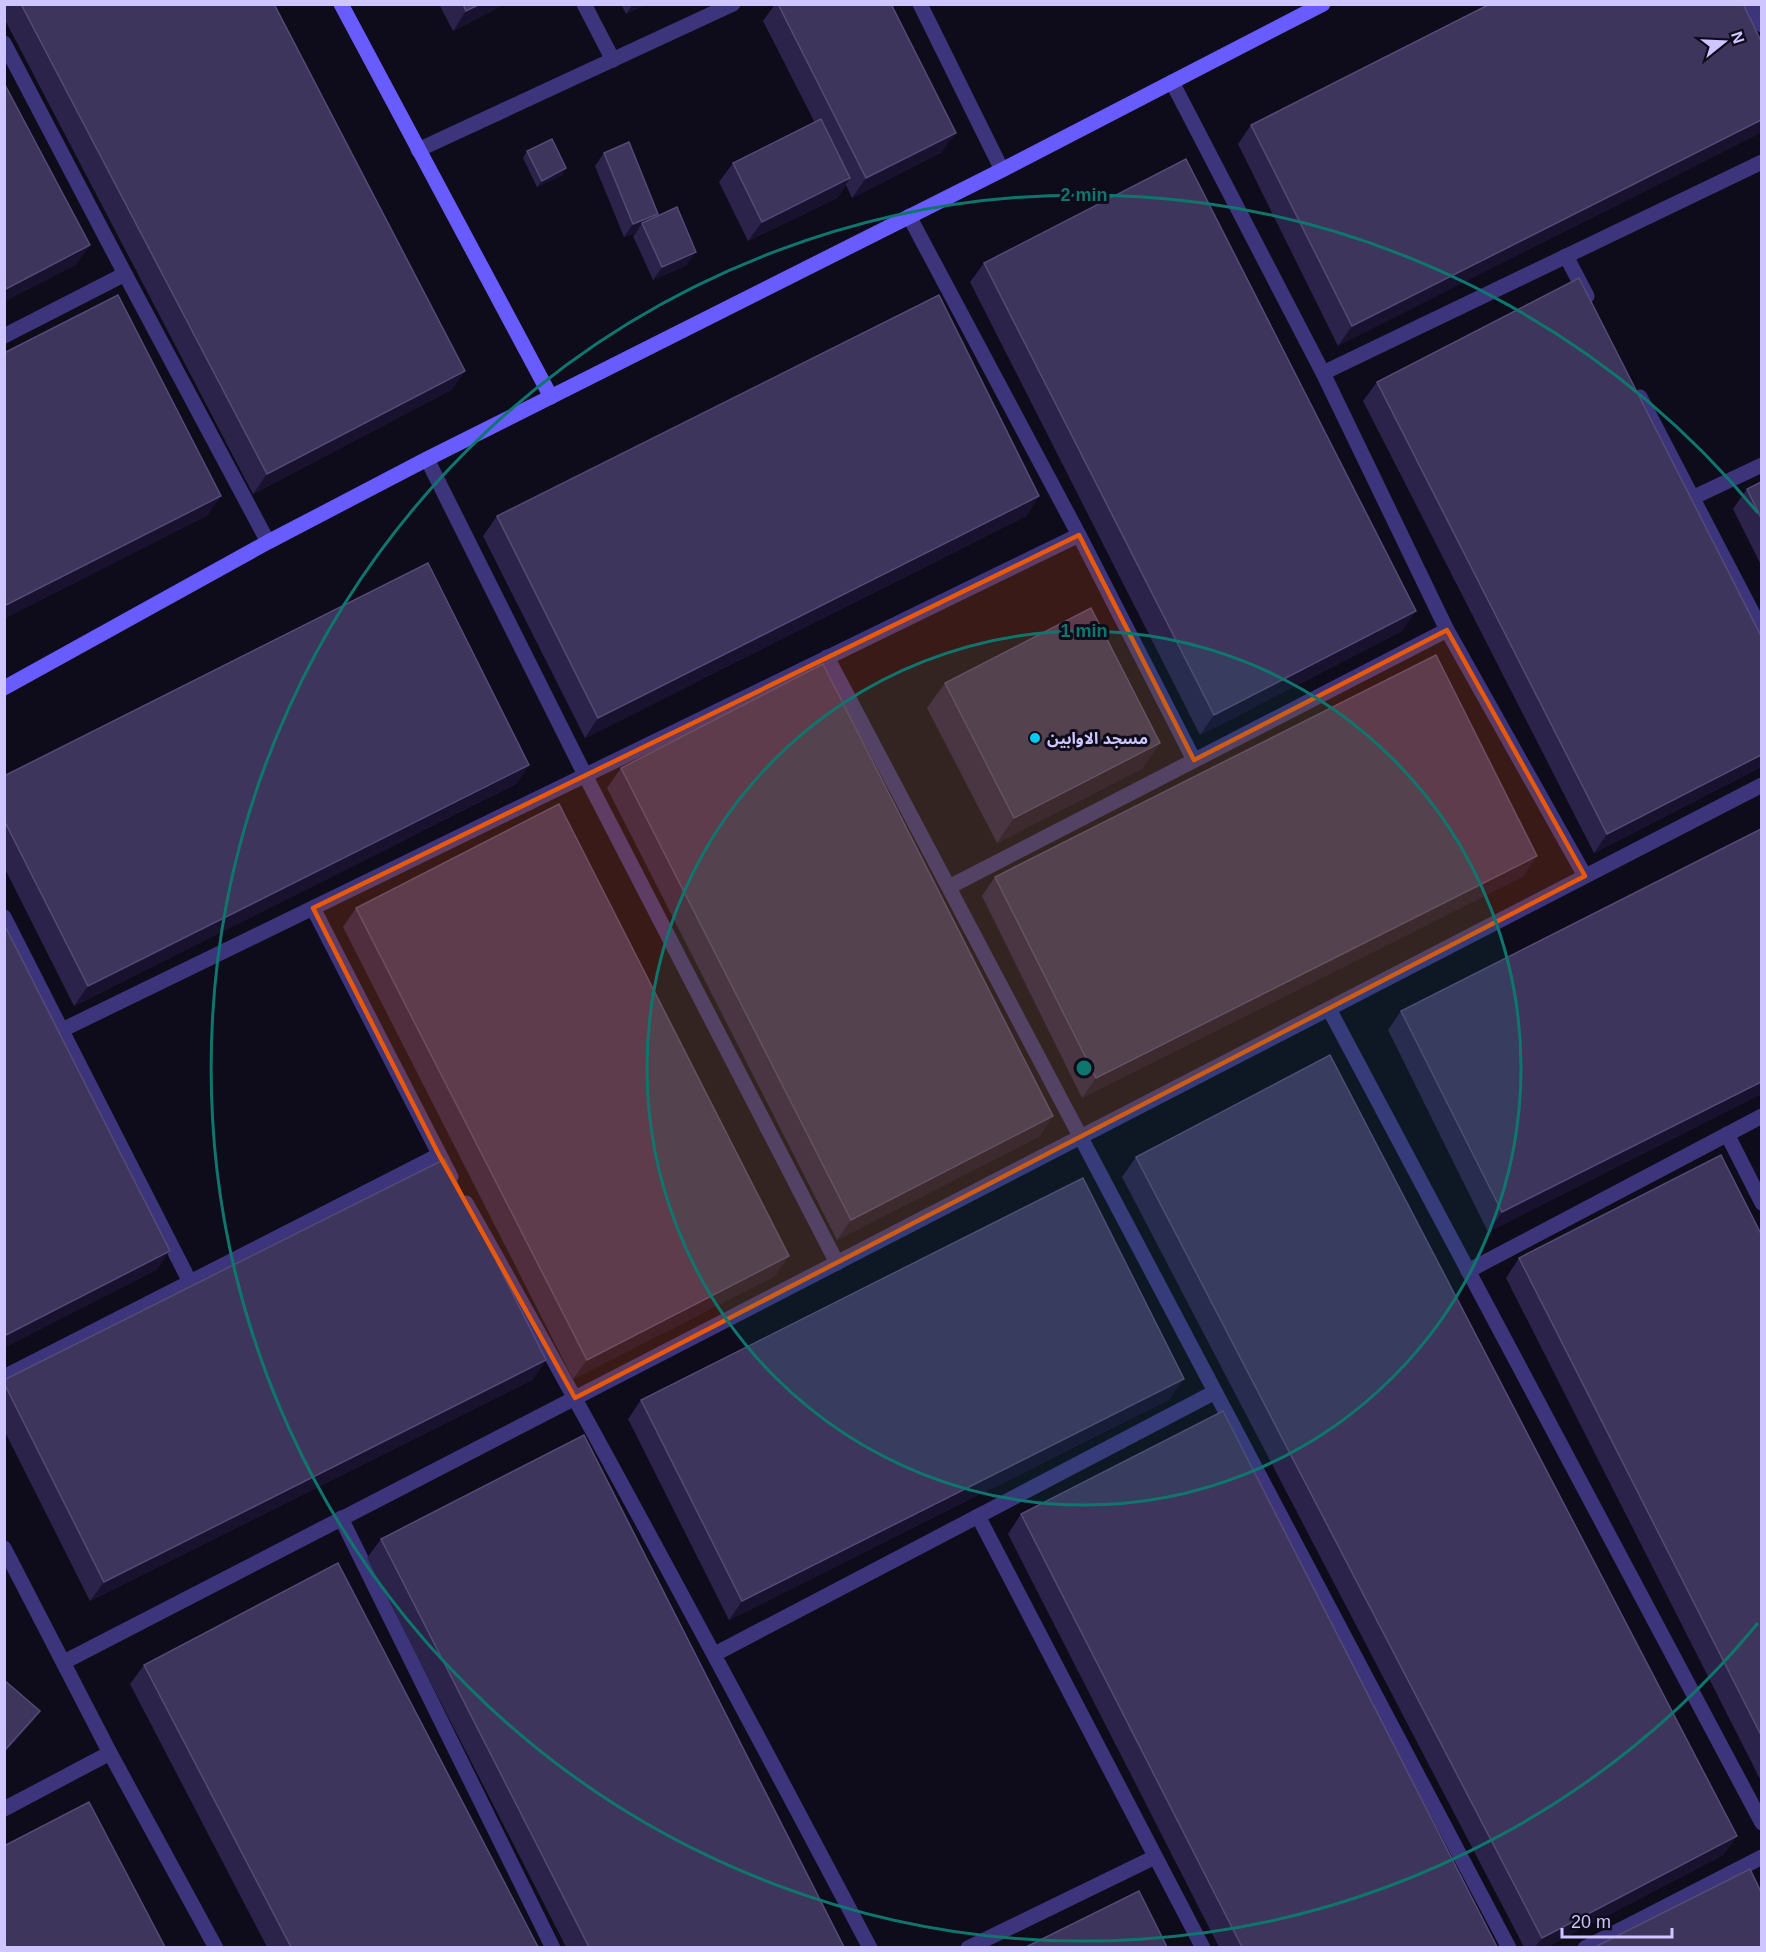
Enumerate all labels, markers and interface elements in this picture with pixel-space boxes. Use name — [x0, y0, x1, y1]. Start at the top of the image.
north arrow — [1694, 12, 1754, 72]
text: N — [1728, 29, 1748, 46]
text: 2 min — [1060, 185, 1108, 205]
text: 1 min — [1060, 621, 1108, 641]
place label: مسجد الاوابين — [1047, 730, 1148, 748]
marker: مسجد الاوابين — [1028, 731, 1042, 745]
centre of rings — [1074, 1058, 1094, 1078]
scale bar — [1562, 1901, 1672, 1939]
text: 20 m — [1571, 1912, 1611, 1932]

